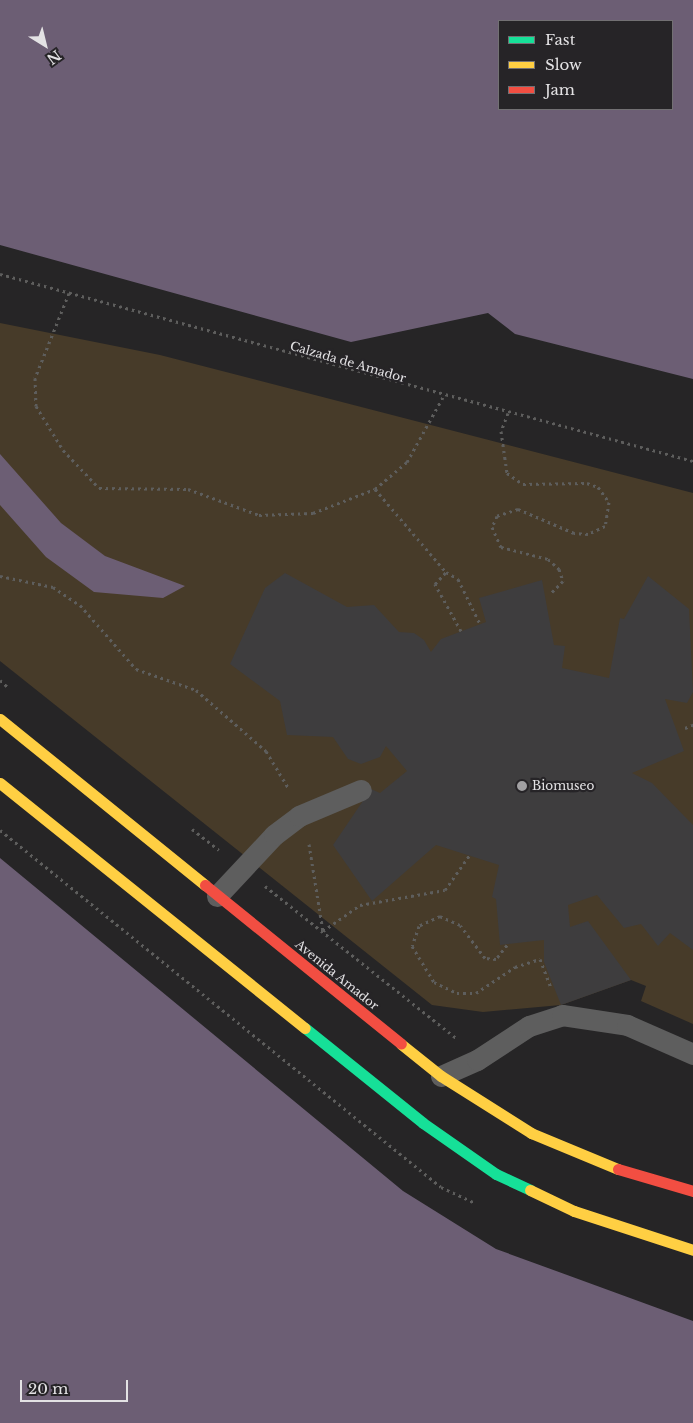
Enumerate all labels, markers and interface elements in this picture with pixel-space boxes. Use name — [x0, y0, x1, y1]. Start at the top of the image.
north arrow — [20, 20, 70, 70]
legend — [498, 20, 673, 110]
text: Fast — [545, 30, 575, 49]
text: N — [43, 46, 64, 68]
text: Slow — [545, 55, 582, 74]
text: Jam — [545, 80, 575, 99]
street label: Calzada de Amador — [288, 338, 408, 386]
place label: Biomuseo — [532, 779, 594, 793]
marker: Biomuseo — [516, 780, 528, 792]
street label: Avenida Amador — [292, 937, 382, 1013]
scale bar — [22, 1370, 130, 1402]
text: 20 m — [28, 1379, 68, 1398]

